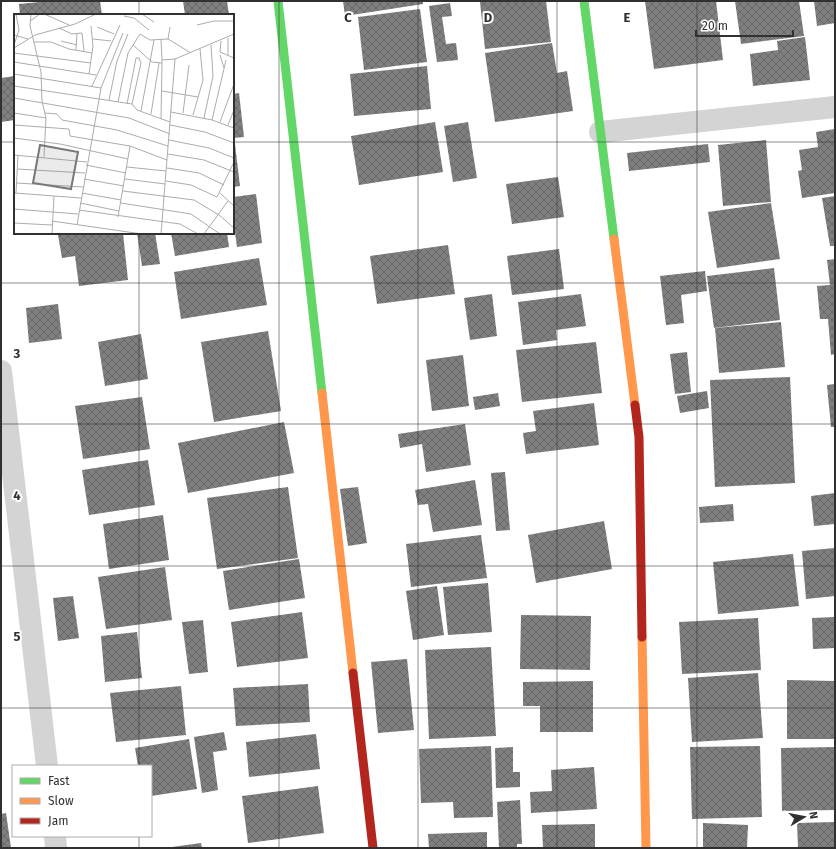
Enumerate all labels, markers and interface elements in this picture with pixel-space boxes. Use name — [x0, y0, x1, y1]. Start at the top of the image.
text: C — [344, 10, 352, 25]
text: D — [484, 10, 493, 25]
text: E — [624, 10, 631, 25]
scale bar — [696, 12, 793, 38]
inset map — [14, 14, 234, 234]
text: 20 m — [702, 19, 728, 33]
text: 3 — [13, 346, 21, 361]
text: 4 — [13, 488, 21, 503]
text: 5 — [14, 629, 21, 644]
legend — [12, 765, 152, 837]
text: Fast — [48, 774, 70, 788]
text: Slow — [48, 794, 74, 808]
north arrow — [784, 797, 824, 837]
text: N — [806, 811, 820, 820]
text: Jam — [48, 814, 68, 828]

